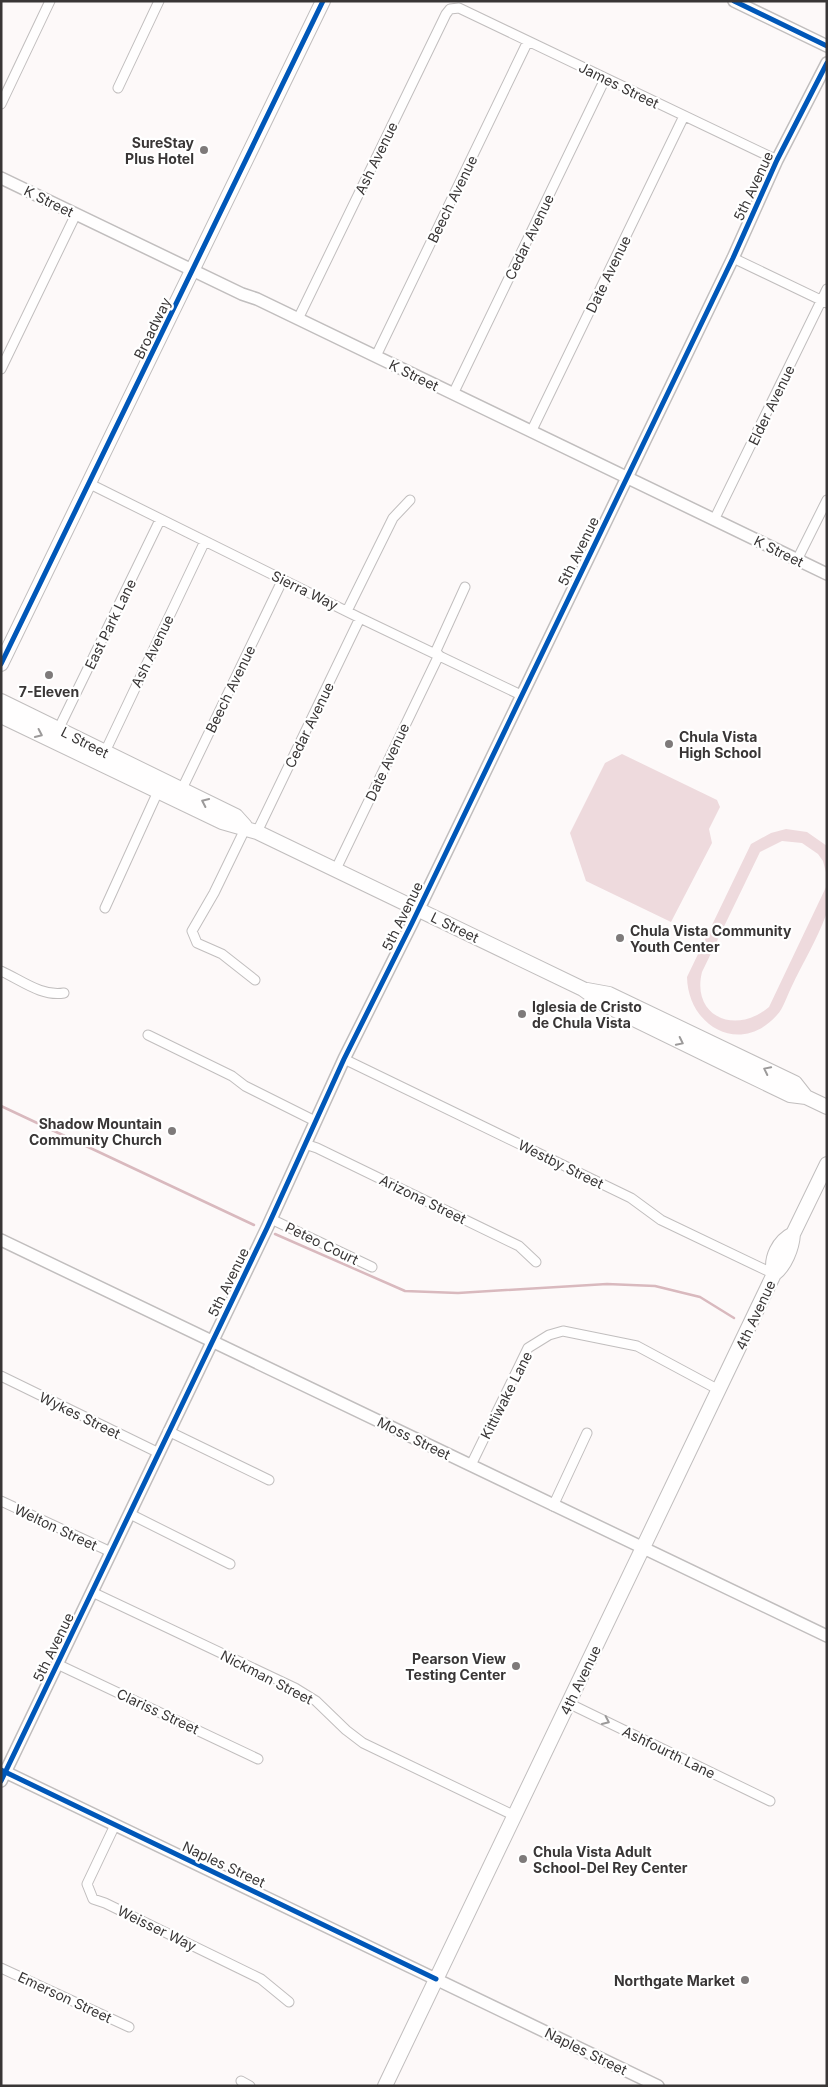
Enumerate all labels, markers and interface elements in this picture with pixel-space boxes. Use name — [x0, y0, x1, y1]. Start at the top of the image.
street label: James Street — [576, 58, 662, 112]
street label: Ash Avenue — [351, 119, 401, 197]
place label: SureStay Plus Hotel — [125, 134, 195, 167]
marker: SureStay Plus Hotel — [198, 144, 210, 156]
street label: 5th Avenue — [730, 149, 776, 223]
street label: Beech Avenue — [424, 153, 480, 245]
street label: K Street — [22, 182, 77, 220]
street label: Cedar Avenue — [501, 191, 557, 283]
street label: Date Avenue — [582, 233, 634, 315]
street label: Broadway — [130, 294, 174, 361]
street label: K Street — [387, 356, 442, 394]
street label: Elder Avenue — [744, 362, 798, 448]
street label: 5th Avenue — [554, 514, 602, 588]
street label: K Street — [752, 532, 807, 570]
street label: Sierra Way — [269, 567, 341, 613]
street label: East Park Lane — [81, 576, 139, 672]
street label: Ash Avenue — [127, 612, 177, 690]
street label: Beech Avenue — [202, 643, 258, 735]
marker: 7-Eleven — [43, 669, 55, 681]
street label: Cedar Avenue — [281, 679, 337, 771]
place label: 7-Eleven — [19, 683, 79, 700]
street label: Date Avenue — [362, 720, 412, 804]
street label: L Street — [58, 723, 112, 761]
one-way arrow — [34, 727, 43, 738]
place label: Chula Vista High School — [679, 728, 761, 761]
marker: Chula Vista High School — [663, 738, 675, 750]
one-way arrow — [201, 797, 210, 808]
street label: 5th Avenue — [378, 879, 426, 953]
street label: L Street — [428, 908, 482, 946]
place label: Chula Vista Community Youth Center — [630, 922, 792, 955]
marker: Chula Vista Community Youth Center — [614, 932, 626, 944]
place label: Iglesia de Cristo de Chula Vista — [532, 998, 642, 1031]
marker: Iglesia de Cristo de Chula Vista — [516, 1008, 528, 1020]
one-way arrow — [674, 1035, 683, 1045]
one-way arrow — [763, 1066, 772, 1076]
place label: Shadow Mountain Community Church — [29, 1115, 162, 1148]
marker: Shadow Mountain Community Church — [166, 1125, 178, 1137]
street label: Westby Street — [516, 1136, 607, 1192]
street label: Arizona Street — [377, 1171, 469, 1227]
street label: Peteo Court — [283, 1218, 362, 1268]
street label: 5th Avenue — [204, 1245, 252, 1319]
street label: 4th Avenue — [731, 1277, 779, 1353]
street label: Kittiwake Lane — [477, 1348, 535, 1442]
street label: Wykes Street — [37, 1388, 124, 1442]
street label: Moss Street — [375, 1413, 454, 1463]
street label: Welton Street — [12, 1500, 100, 1554]
street label: 5th Avenue — [29, 1610, 77, 1684]
street label: 4th Avenue — [556, 1643, 604, 1717]
street label: Nickman Street — [218, 1646, 316, 1708]
place label: Pearson View Testing Center — [405, 1650, 506, 1683]
marker: Pearson View Testing Center — [510, 1660, 522, 1672]
street label: Clariss Street — [114, 1685, 202, 1738]
one-way arrow — [601, 1715, 610, 1725]
street label: Ashfourth Lane — [620, 1722, 718, 1782]
street label: Naples Street — [180, 1837, 268, 1891]
place label: Chula Vista Adult School-Del Rey Center — [533, 1843, 688, 1876]
marker: Chula Vista Adult School-Del Rey Center — [517, 1853, 529, 1865]
street label: Weisser Way — [115, 1902, 199, 1954]
street label: Emerson Street — [15, 1968, 115, 2026]
place label: Northgate Market — [614, 1972, 735, 1989]
marker: Northgate Market — [739, 1974, 751, 1986]
street label: Naples Street — [542, 2024, 630, 2078]

